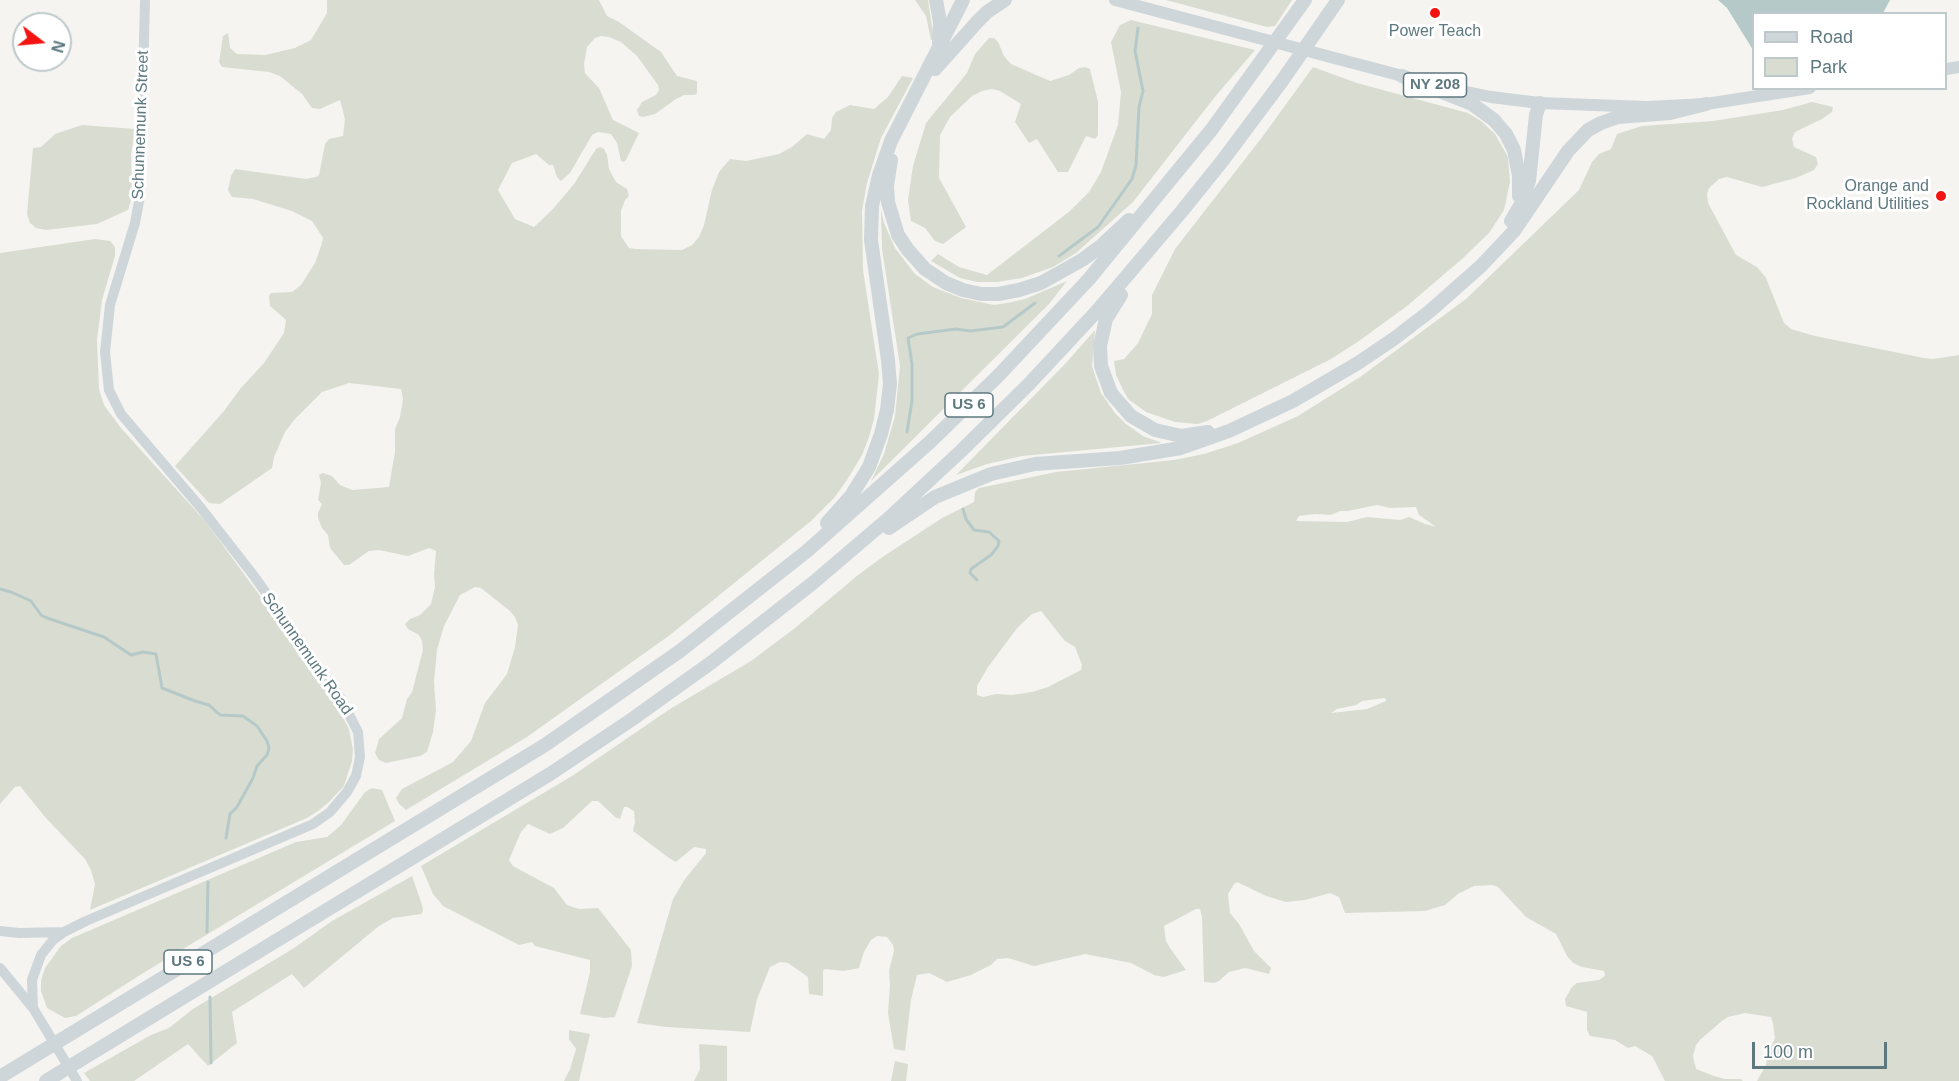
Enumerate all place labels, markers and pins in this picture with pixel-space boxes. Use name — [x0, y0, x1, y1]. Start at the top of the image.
marker: Power Teach — [1428, 6, 1442, 20]
place label: Power Teach — [1389, 22, 1481, 42]
place label: Orange and Rockland Utilities — [1806, 177, 1929, 215]
marker: Orange and Rockland Utilities — [1934, 189, 1948, 203]

